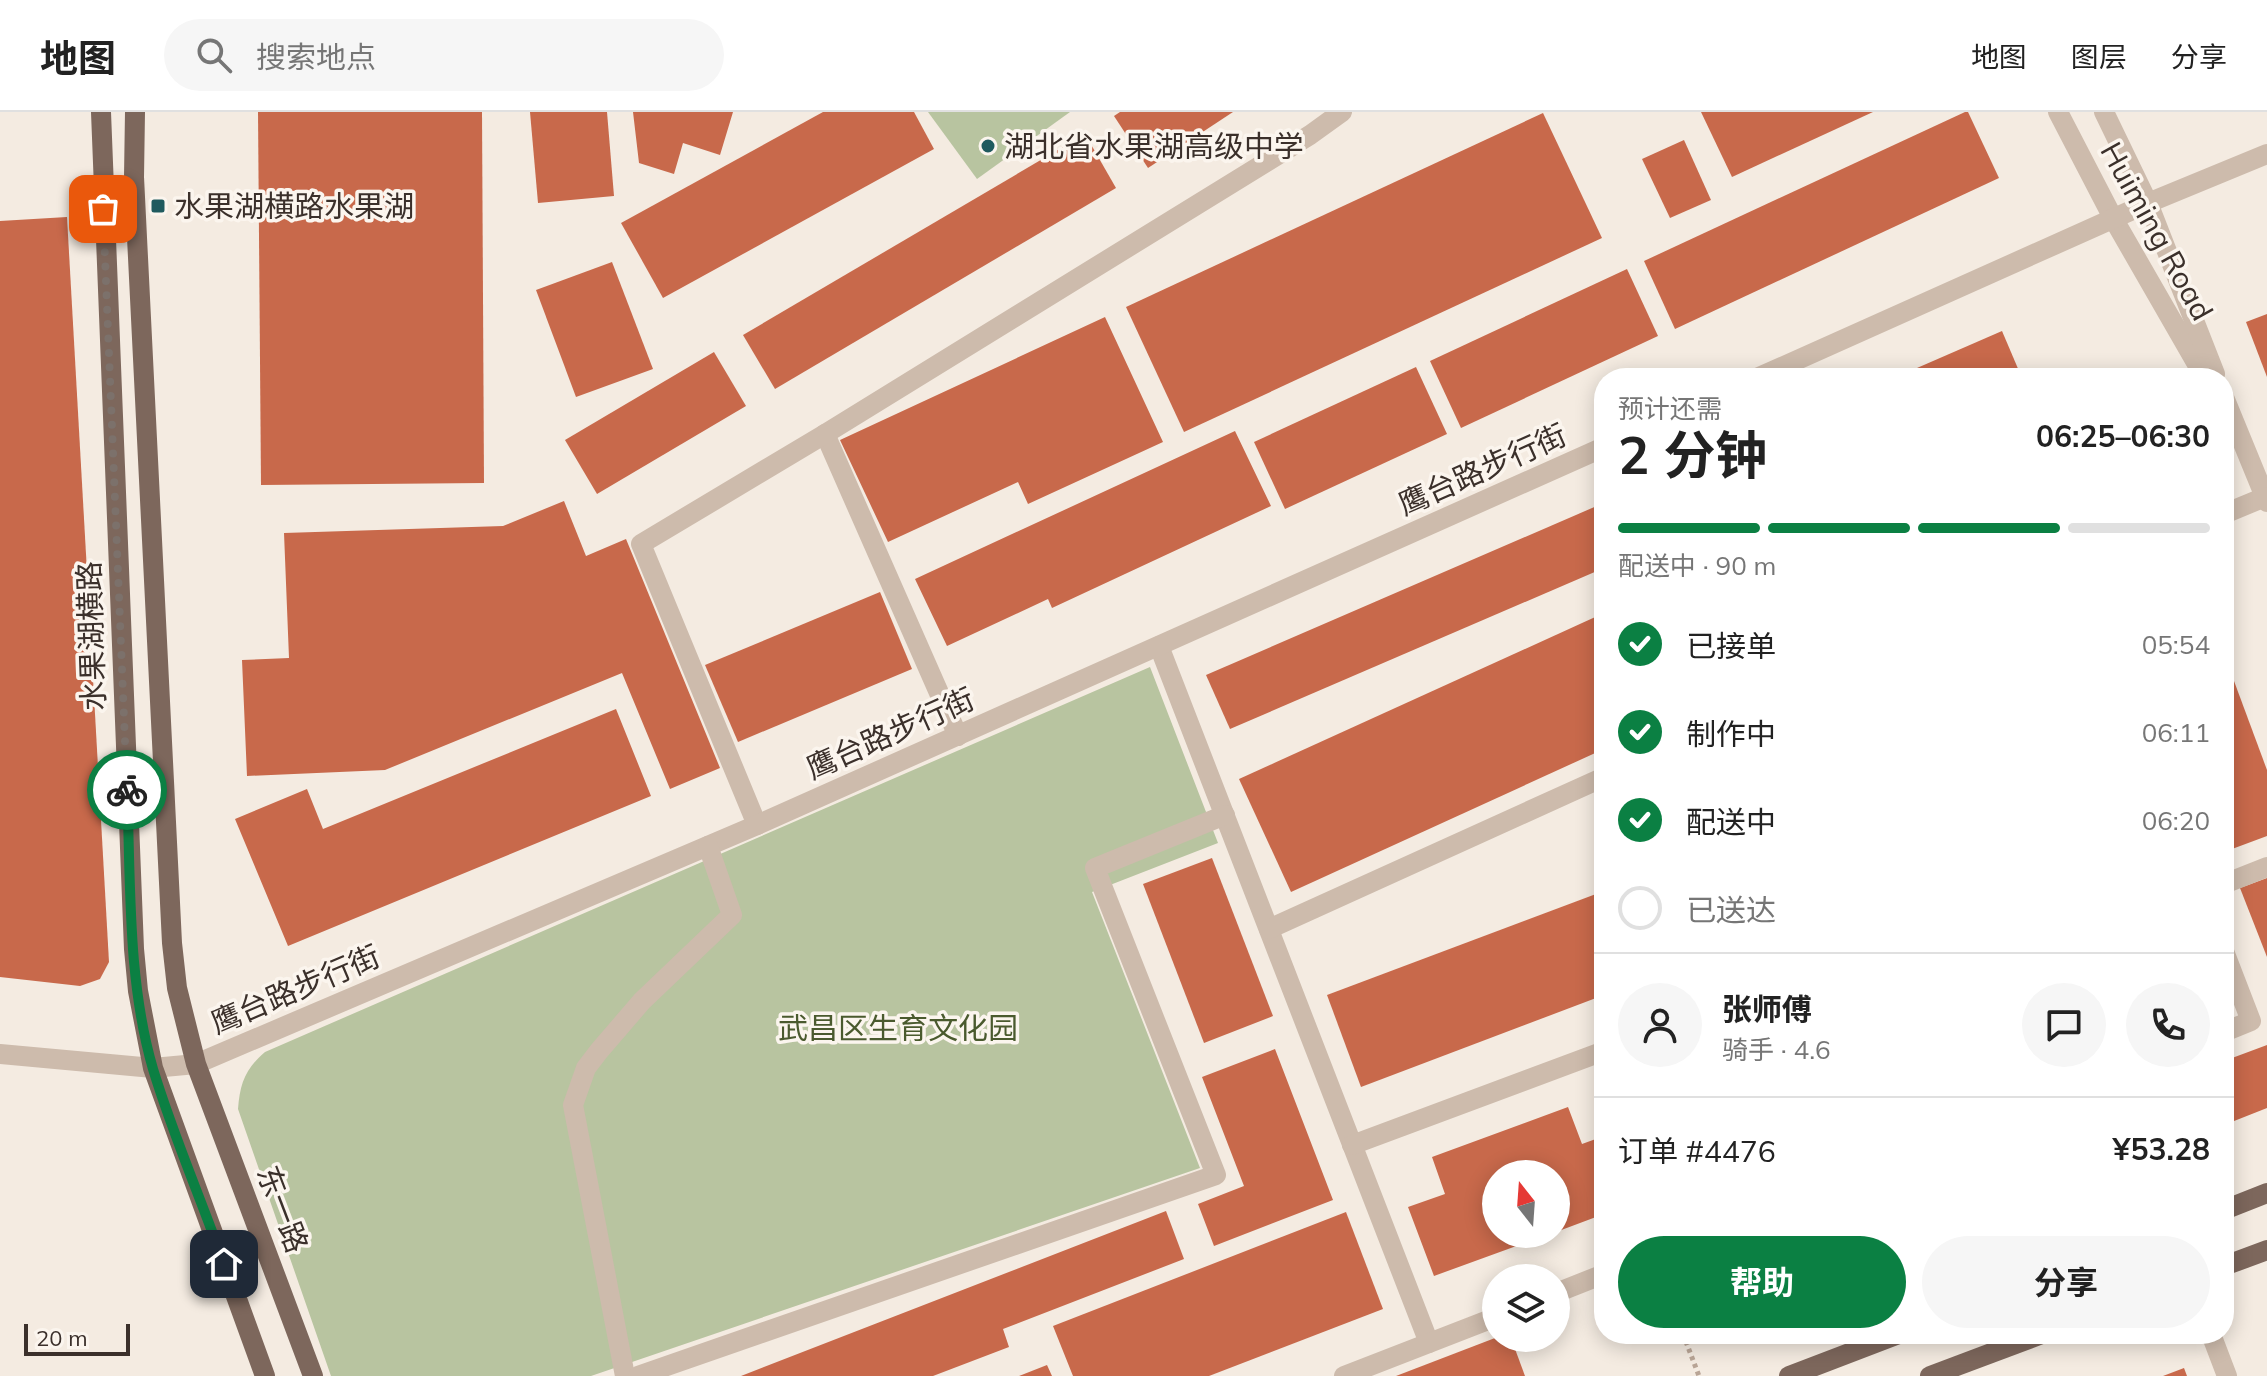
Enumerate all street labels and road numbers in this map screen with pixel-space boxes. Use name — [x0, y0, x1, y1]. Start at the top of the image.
street label: Huiming Road — [2092, 135, 2222, 327]
street label: 鹰台路步行街 — [1392, 415, 1572, 523]
street label: 水果湖横路 — [69, 560, 113, 712]
street label: 鹰台路步行街 — [800, 679, 980, 787]
street label: 鹰台路步行街 — [205, 936, 385, 1042]
street label: 东一路 — [249, 1160, 317, 1258]

